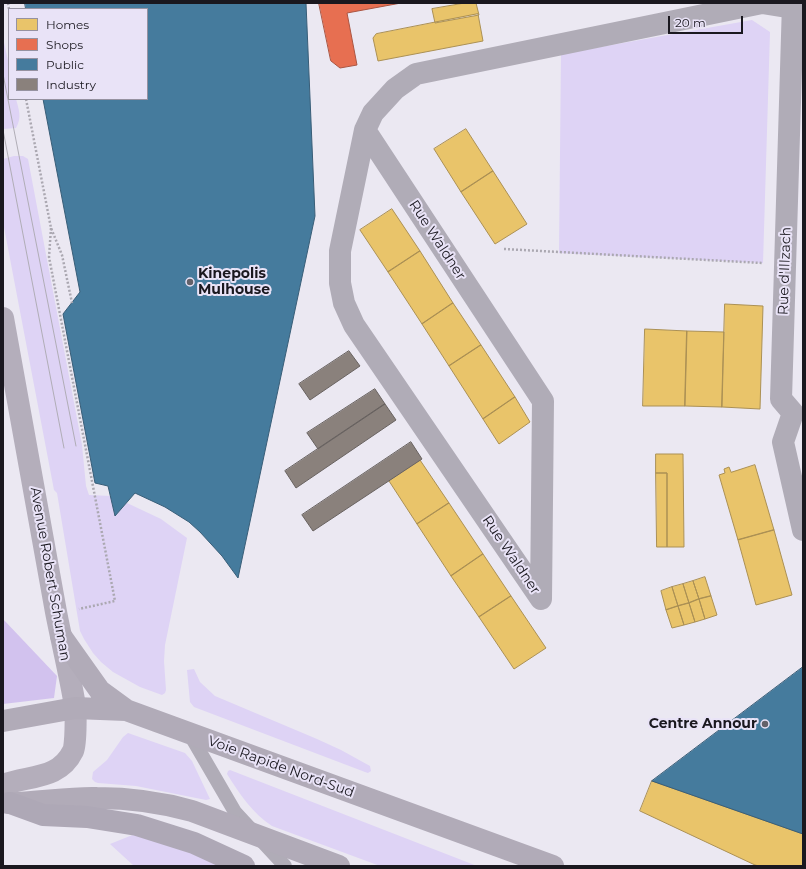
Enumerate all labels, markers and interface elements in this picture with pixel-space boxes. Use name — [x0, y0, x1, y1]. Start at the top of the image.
legend — [8, 8, 148, 100]
scale bar — [670, 8, 745, 34]
text: 20 m — [675, 15, 706, 30]
text: Homes — [46, 17, 89, 32]
text: Shops — [46, 37, 83, 52]
text: Public — [46, 57, 84, 72]
text: Industry — [46, 77, 96, 92]
street label: Rue Waldner — [405, 197, 469, 283]
street label: Rue d'Illzach — [775, 227, 795, 315]
place label: Kinepolis Mulhouse — [198, 266, 270, 298]
marker: Kinepolis Mulhouse — [185, 277, 195, 287]
street label: Avenue Robert Schuman — [26, 486, 74, 662]
street label: Rue Waldner — [478, 512, 544, 598]
place label: Centre Annour — [649, 716, 757, 732]
marker: Centre Annour — [760, 719, 770, 729]
street label: Voie Rapide Nord-Sud — [206, 733, 356, 801]

